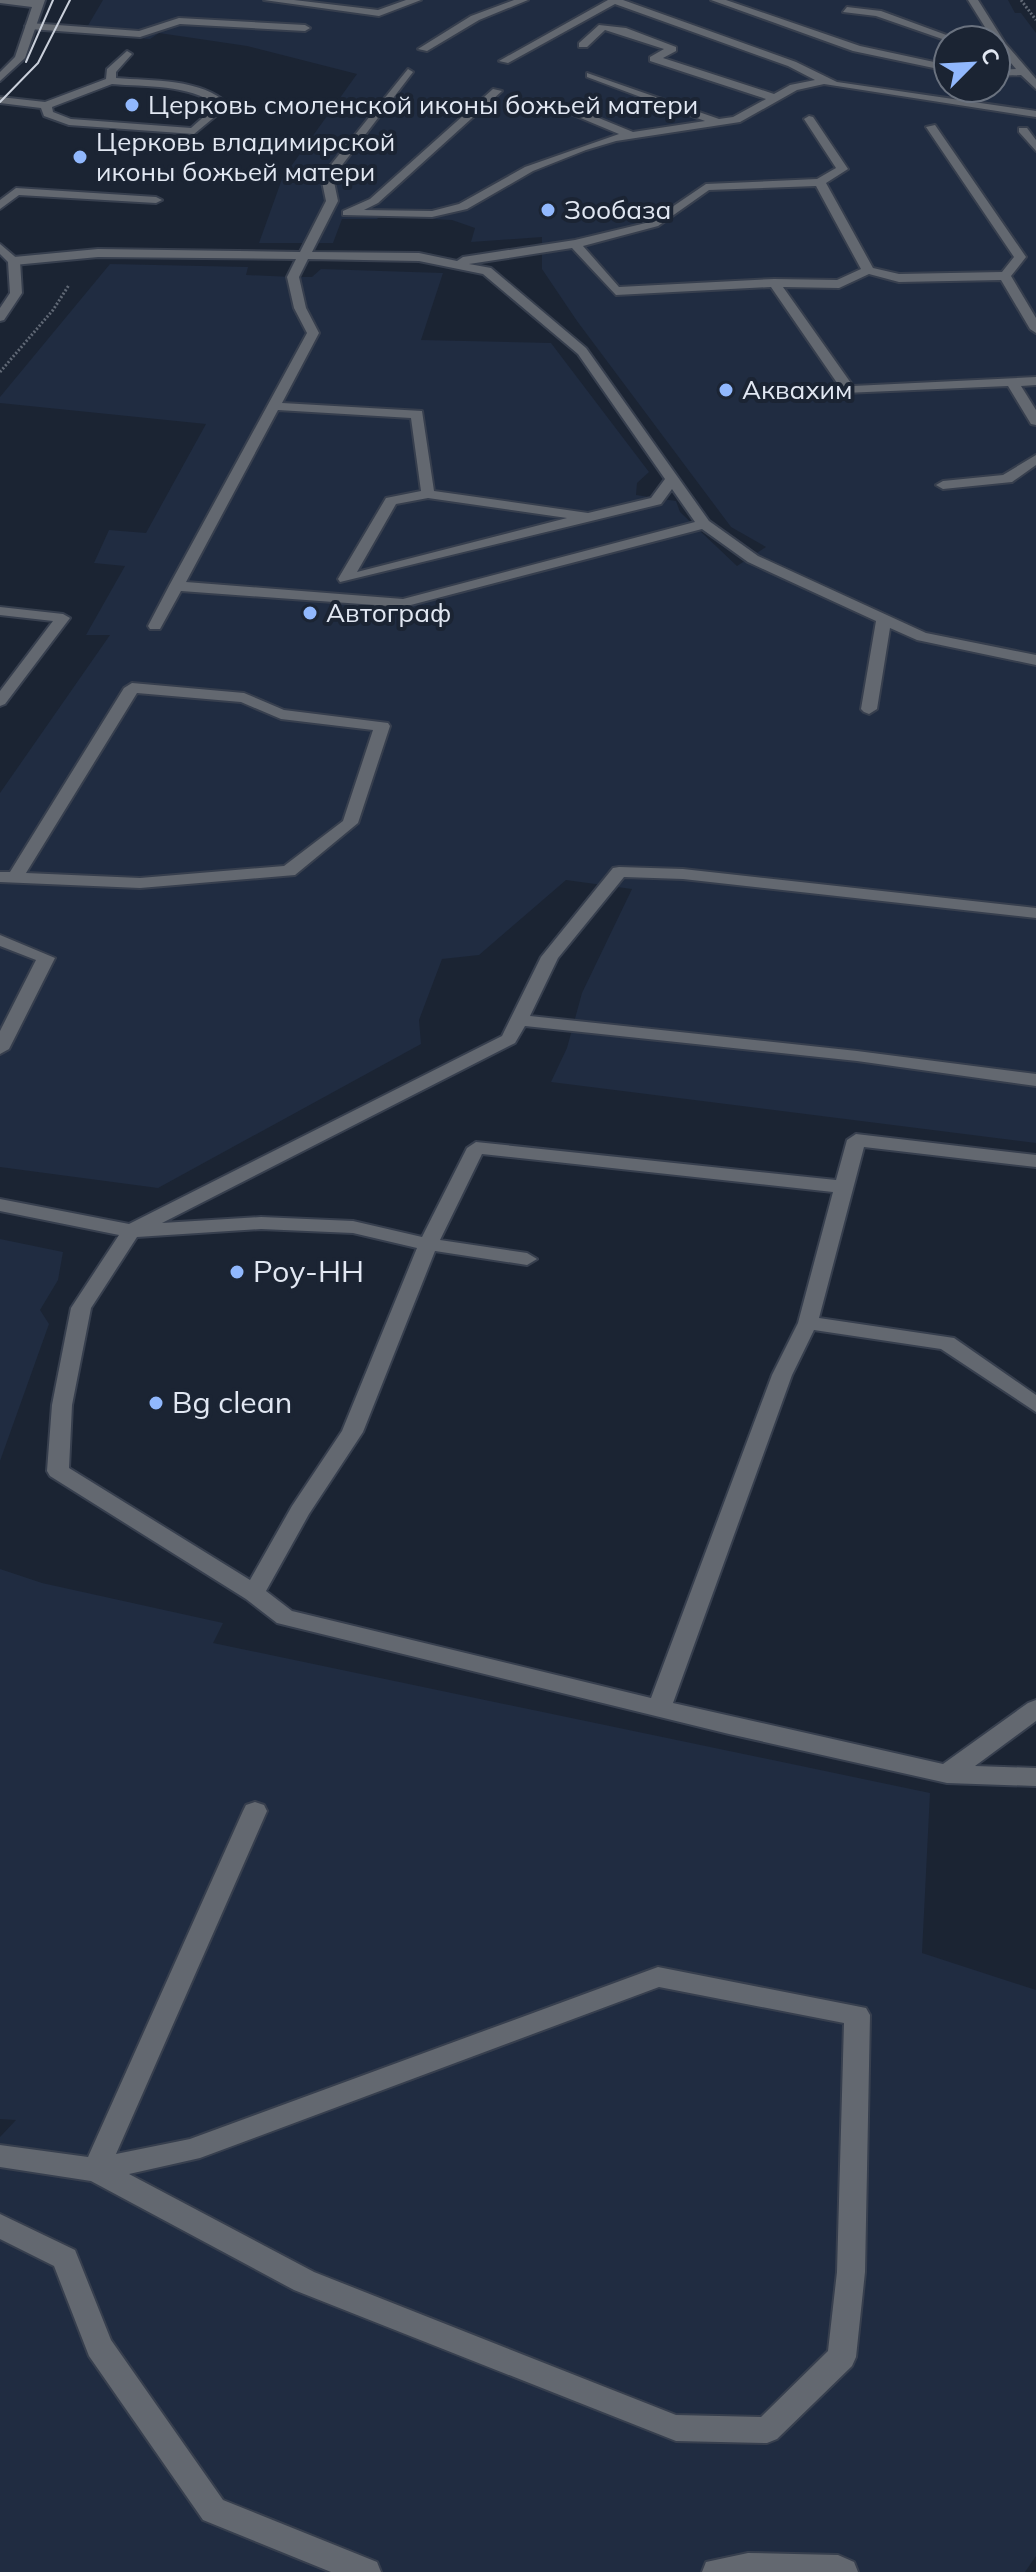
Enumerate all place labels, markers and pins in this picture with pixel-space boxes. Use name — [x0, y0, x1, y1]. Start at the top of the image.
place label: Церковь смоленской иконы божьей матери — [148, 88, 698, 121]
marker: Церковь смоленской иконы божьей матери — [123, 96, 141, 114]
place label: Церковь владимирской иконы божьей матери — [96, 125, 395, 188]
marker: Церковь владимирской иконы божьей матери — [71, 148, 89, 166]
place label: Зообаза — [564, 193, 671, 226]
marker: Зообаза — [539, 201, 557, 219]
place label: Аквахим — [742, 373, 853, 406]
marker: Аквахим — [717, 381, 735, 399]
place label: Автограф — [326, 596, 451, 629]
marker: Автограф — [301, 604, 319, 622]
place label: Роу-НН — [253, 1252, 364, 1290]
marker: Роу-НН — [228, 1263, 246, 1281]
place label: Bg clean — [172, 1383, 292, 1421]
marker: Bg clean — [147, 1394, 165, 1412]

